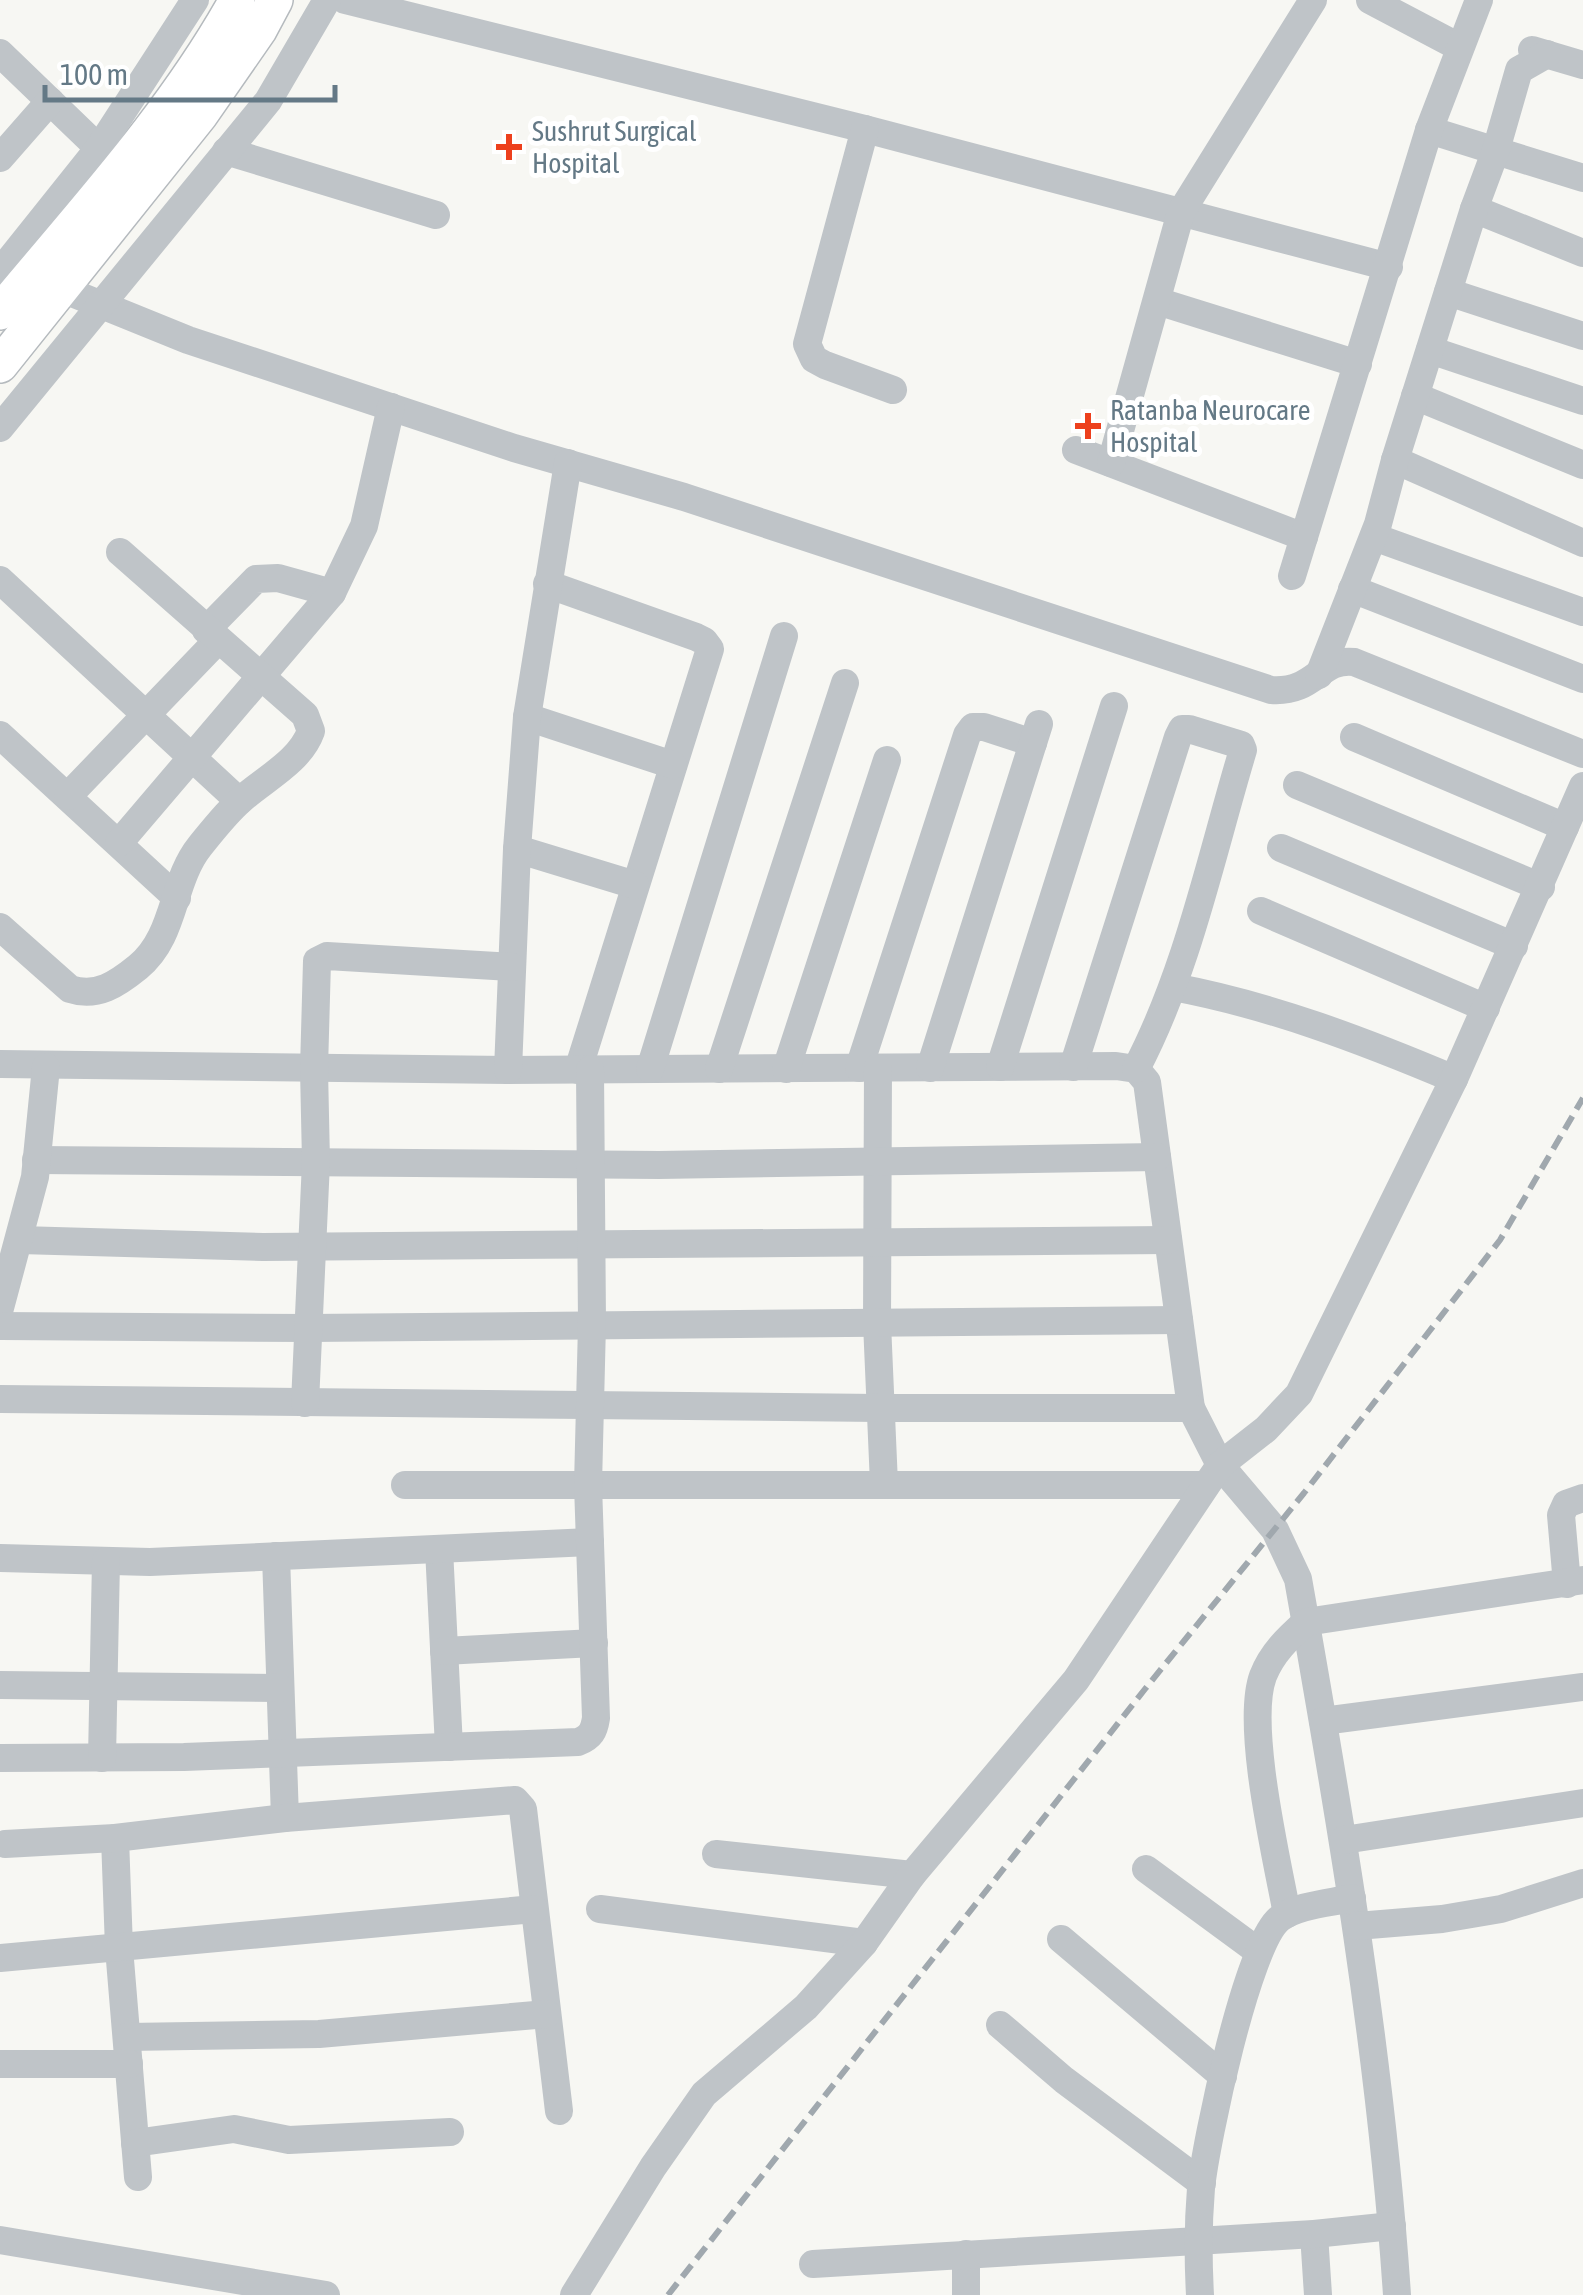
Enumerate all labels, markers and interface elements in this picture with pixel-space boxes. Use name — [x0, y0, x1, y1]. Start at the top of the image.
scale bar — [45, 40, 335, 102]
text: 100 m — [60, 57, 128, 91]
place label: Sushrut Surgical Hospital — [532, 115, 697, 179]
marker: Sushrut Surgical Hospital — [496, 134, 522, 160]
place label: Ratanba Neurocare Hospital — [1110, 394, 1310, 458]
marker: Ratanba Neurocare Hospital — [1075, 413, 1101, 439]

